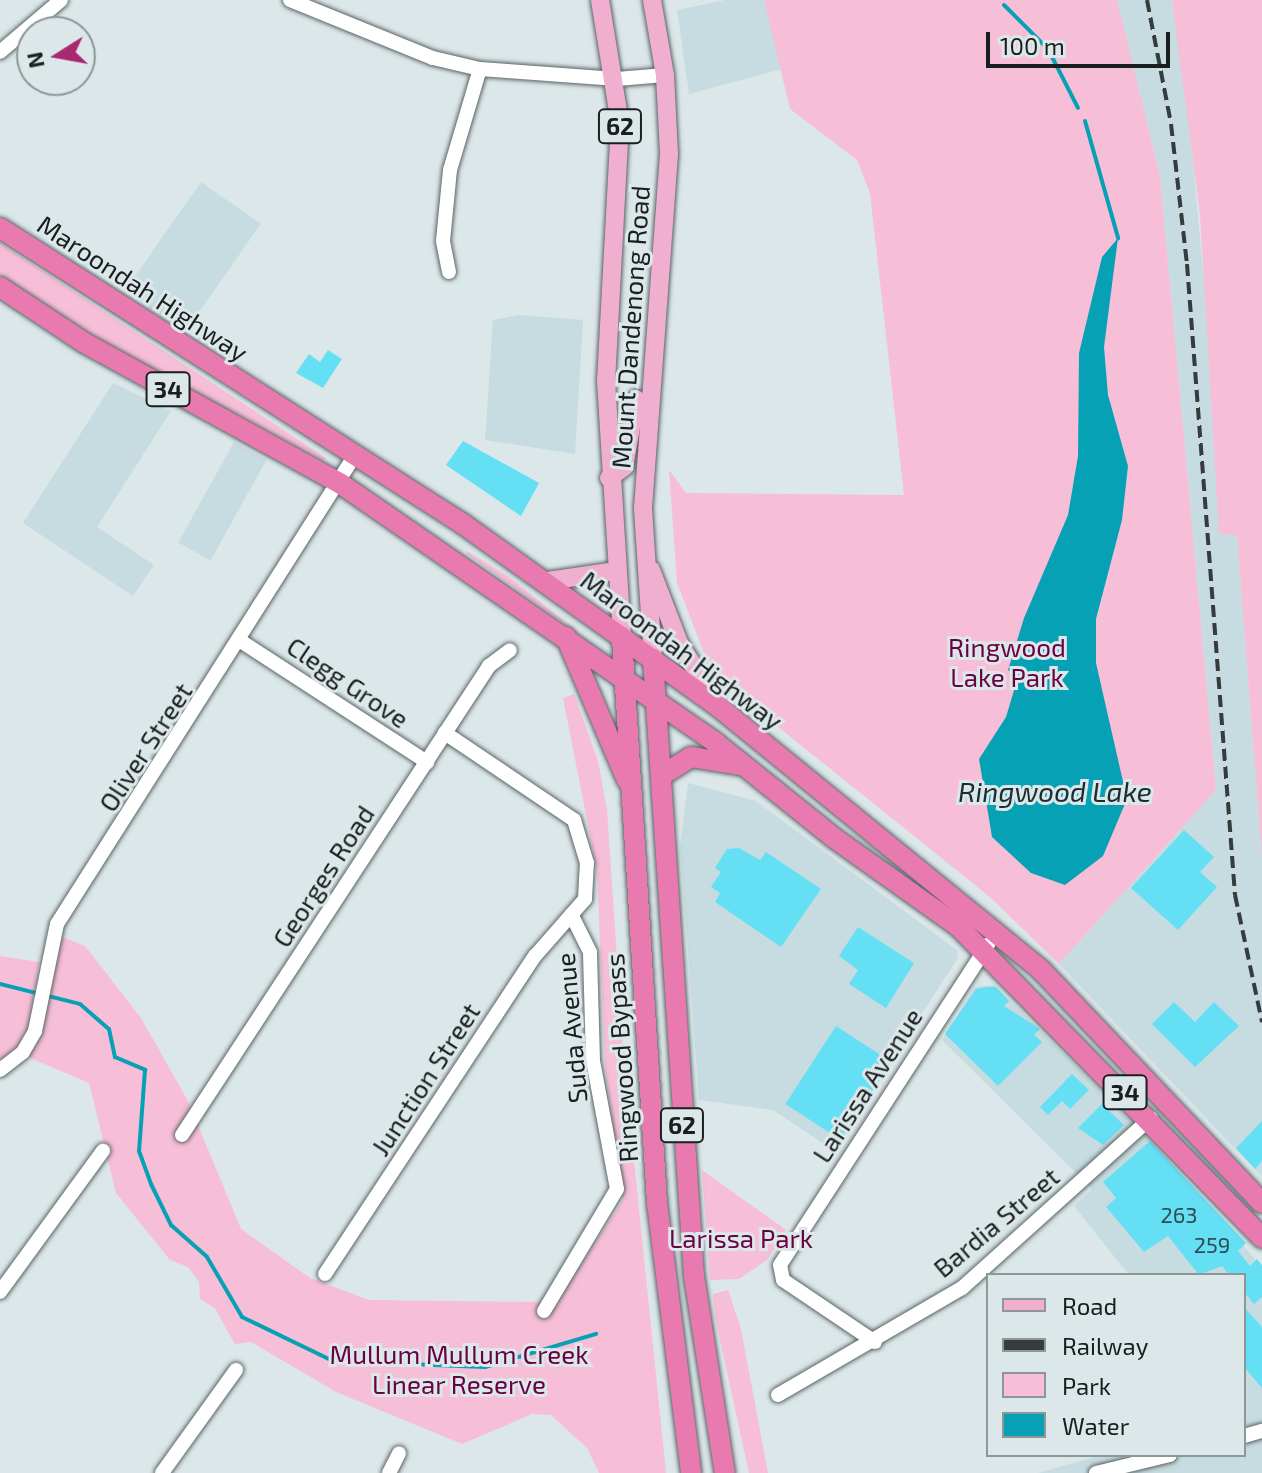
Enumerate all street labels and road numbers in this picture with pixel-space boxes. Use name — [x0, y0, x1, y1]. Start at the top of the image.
road number: 62 — [596, 106, 644, 146]
street label: Mount Dandenong Road — [605, 184, 655, 470]
street label: Maroondah Highway — [32, 208, 254, 368]
road number: 34 — [144, 369, 192, 409]
street label: Maroondah Highway — [575, 564, 789, 736]
street label: Clegg Grove — [281, 630, 415, 734]
street label: Oliver Street — [92, 677, 198, 817]
street label: Georges Road — [266, 799, 380, 953]
street label: Suda Avenue — [549, 951, 593, 1105]
street label: Ringwood Bypass — [598, 952, 644, 1164]
street label: Junction Street — [364, 997, 486, 1161]
street label: Larissa Avenue — [805, 1002, 929, 1168]
road number: 34 — [1101, 1072, 1149, 1112]
road number: 62 — [658, 1105, 706, 1145]
street label: Bardia Street — [927, 1160, 1065, 1284]

